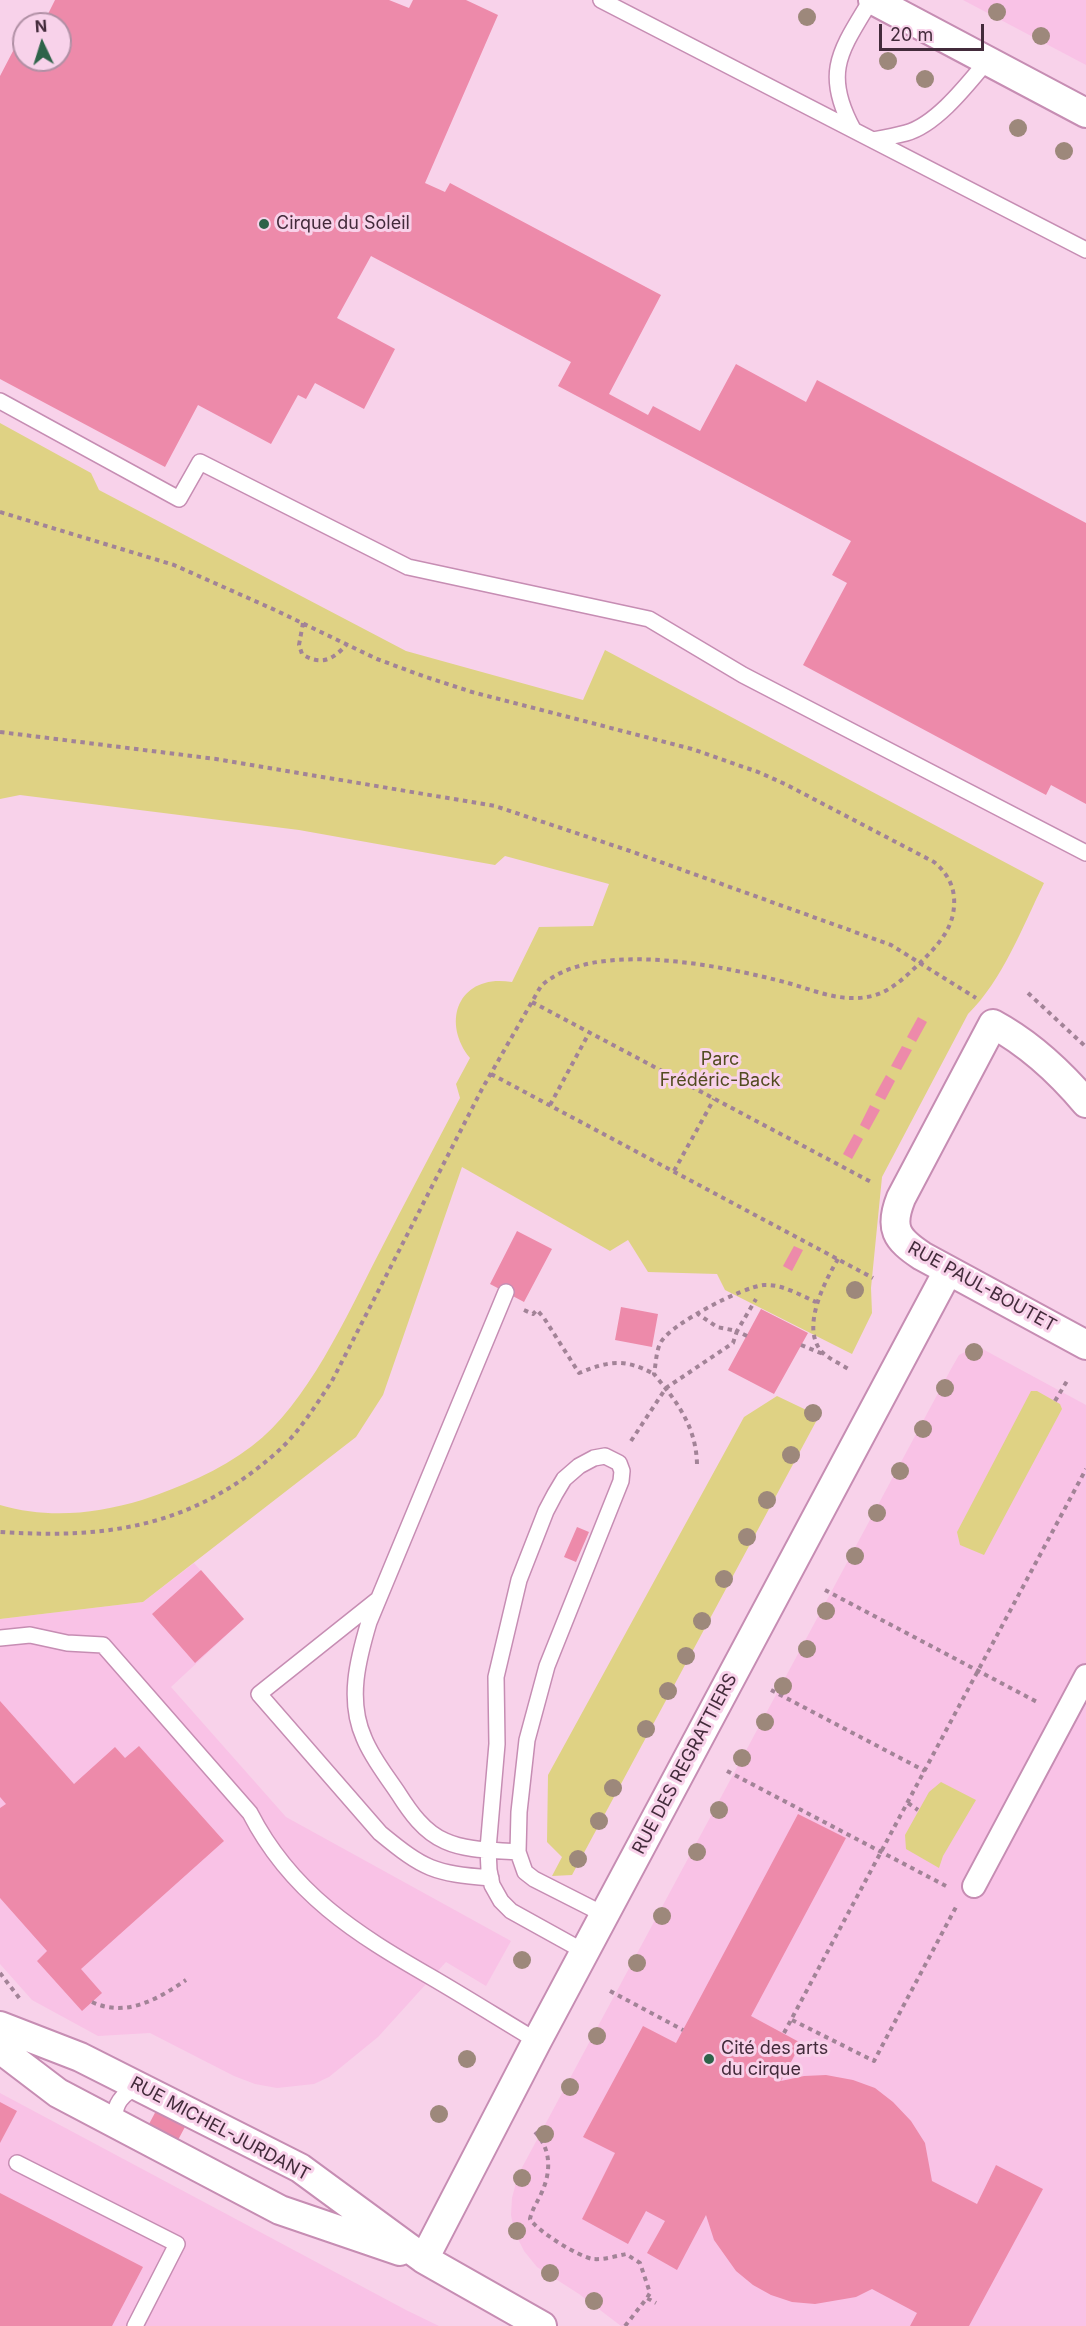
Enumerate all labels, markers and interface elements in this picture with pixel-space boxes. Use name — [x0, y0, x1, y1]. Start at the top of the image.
north arrow — [12, 12, 72, 72]
scale bar — [882, 12, 987, 50]
text: N — [34, 16, 48, 36]
text: 20 m — [890, 24, 933, 45]
place label: Cirque du Soleil — [276, 213, 410, 235]
marker: Cirque du Soleil — [257, 217, 271, 231]
park label: Parc Frédéric-Back — [660, 1049, 780, 1092]
street label: RUE PAUL-BOUTET — [904, 1237, 1060, 1337]
street label: RUE DES REGRATTIERS — [628, 1670, 742, 1858]
place label: Cité des arts du cirque — [721, 2038, 828, 2080]
marker: Cité des arts du cirque — [702, 2052, 716, 2066]
street label: RUE MICHEL-JURDANT — [126, 2072, 314, 2186]

